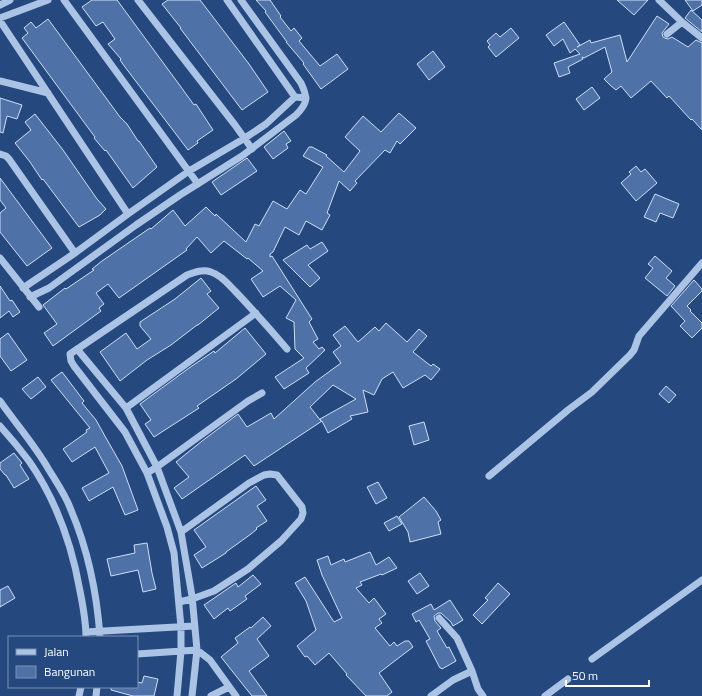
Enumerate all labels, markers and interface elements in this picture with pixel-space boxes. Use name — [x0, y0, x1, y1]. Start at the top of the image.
legend — [8, 636, 138, 688]
text: Jalan — [44, 642, 69, 661]
text: Bangunan — [44, 662, 95, 681]
scale bar — [566, 662, 649, 688]
text: 50 m — [572, 666, 598, 685]

